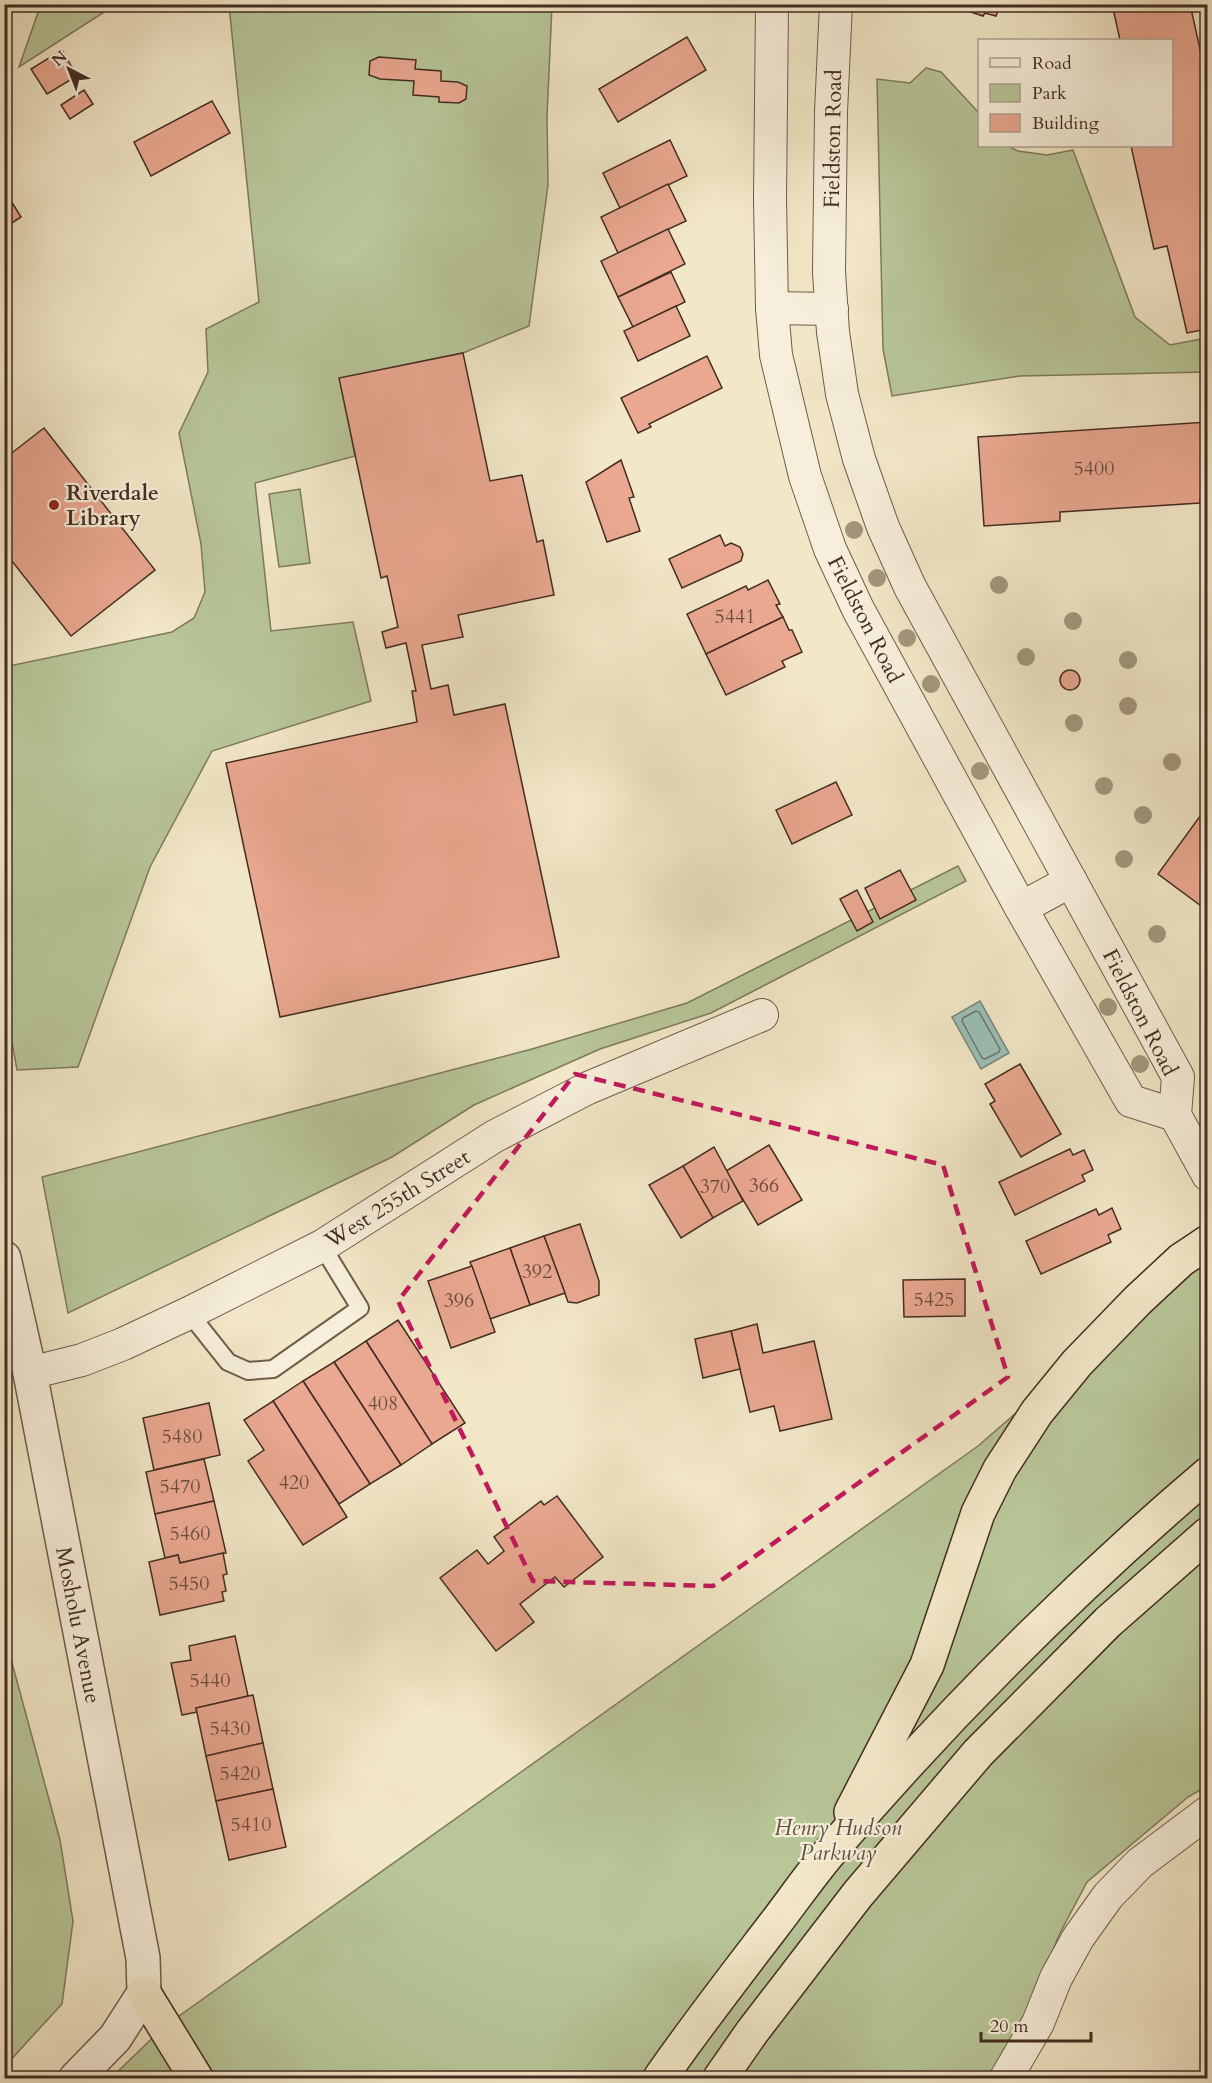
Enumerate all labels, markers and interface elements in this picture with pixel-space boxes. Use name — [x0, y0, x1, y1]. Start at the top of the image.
north arrow — [39, 39, 99, 99]
legend — [978, 39, 1173, 147]
text: N — [47, 46, 72, 71]
text: Road — [1032, 51, 1072, 76]
street label: Fieldston Road — [817, 69, 849, 209]
text: Park — [1032, 81, 1067, 106]
text: Building — [1032, 111, 1100, 136]
house number: 5400 — [1074, 455, 1114, 482]
place label: Riverdale Library — [66, 478, 159, 533]
marker: Riverdale Library — [47, 498, 61, 512]
street label: Fieldston Road — [820, 551, 910, 688]
house number: 5441 — [715, 603, 755, 630]
street label: Fieldston Road — [1095, 944, 1185, 1081]
street label: West 255th Street — [318, 1142, 476, 1256]
house number: 366 — [749, 1172, 779, 1199]
house number: 370 — [700, 1173, 730, 1200]
house number: 392 — [522, 1258, 552, 1285]
house number: 5425 — [914, 1286, 954, 1313]
house number: 396 — [444, 1287, 474, 1314]
house number: 408 — [368, 1390, 398, 1417]
house number: 5480 — [162, 1423, 202, 1450]
house number: 420 — [279, 1469, 309, 1496]
house number: 5470 — [160, 1473, 200, 1500]
house number: 5460 — [170, 1520, 210, 1547]
street label: Mosholu Avenue — [48, 1544, 108, 1706]
house number: 5450 — [169, 1570, 209, 1597]
house number: 5440 — [190, 1667, 230, 1694]
house number: 5430 — [210, 1715, 250, 1742]
house number: 5420 — [220, 1760, 260, 1787]
house number: 5410 — [231, 1811, 271, 1838]
park label: Henry Hudson Parkway — [774, 1813, 902, 1868]
scale bar — [981, 2005, 1090, 2043]
text: 20 m — [990, 2014, 1029, 2039]

